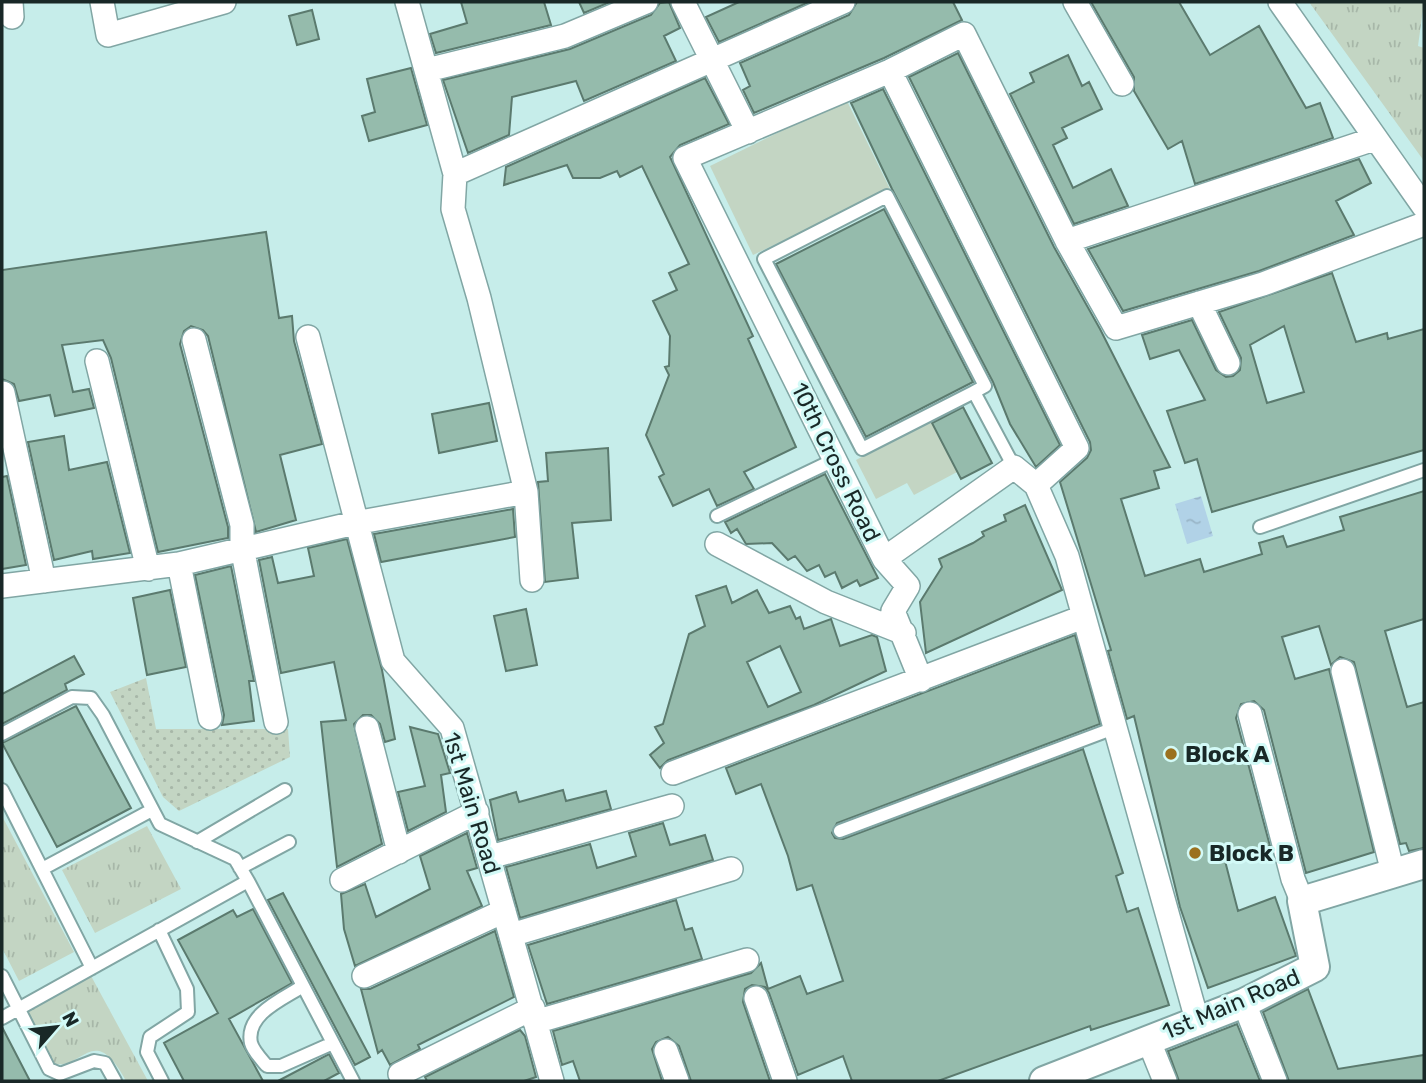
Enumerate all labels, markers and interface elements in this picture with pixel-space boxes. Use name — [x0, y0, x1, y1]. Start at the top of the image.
street label: 10th Cross Road — [785, 378, 887, 546]
street label: 1st Main Road — [437, 729, 507, 877]
place label: Block A — [1185, 740, 1270, 768]
marker: Block A — [1163, 746, 1179, 762]
place label: Block B — [1209, 839, 1294, 867]
marker: Block B — [1187, 845, 1203, 861]
street label: 1st Main Road — [1158, 962, 1304, 1046]
north arrow — [21, 992, 91, 1062]
text: N — [57, 1008, 84, 1031]

